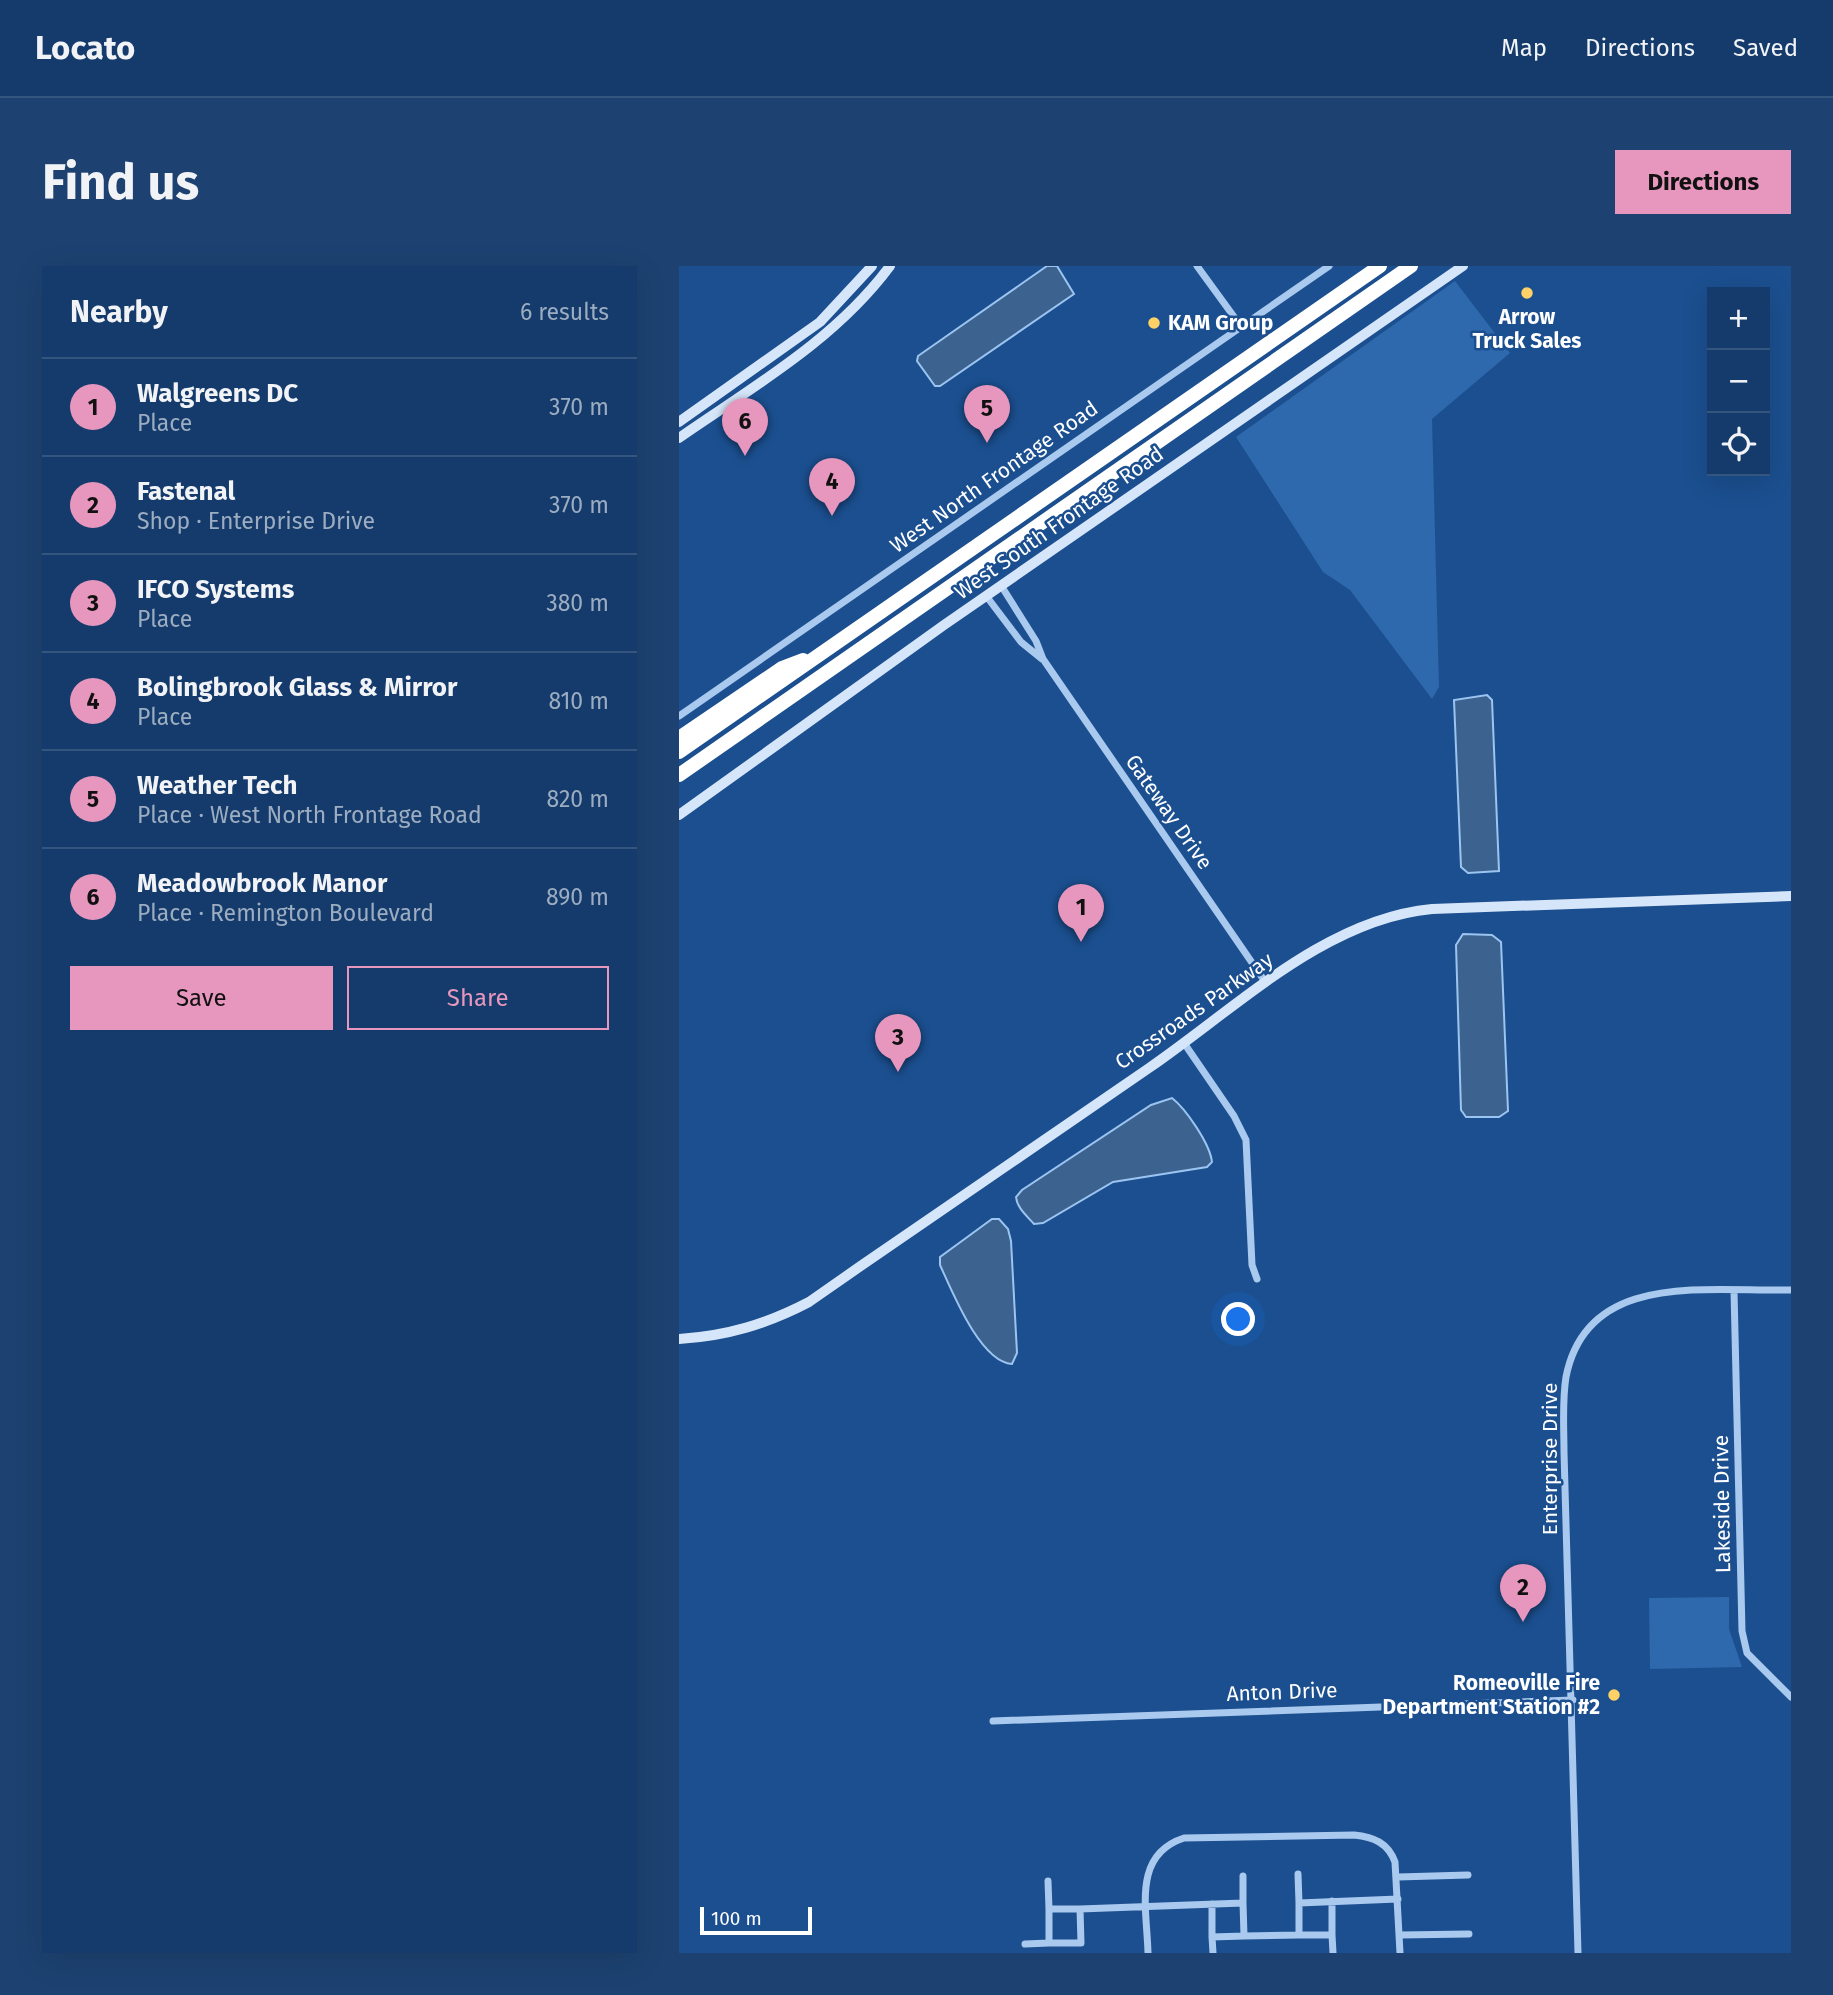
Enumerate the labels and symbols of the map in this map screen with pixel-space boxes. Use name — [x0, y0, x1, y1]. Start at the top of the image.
marker: Arrow Truck Sales — [1519, 285, 1535, 301]
place label: Arrow Truck Sales — [1473, 304, 1581, 354]
place label: KAM Group — [1168, 310, 1273, 336]
marker: KAM Group — [1146, 315, 1162, 331]
pin: 5 — [964, 385, 1010, 443]
street label: West North Frontage Road — [885, 395, 1103, 559]
pin: 6 — [722, 398, 768, 456]
street label: West South Frontage Road — [949, 441, 1169, 605]
pin: 4 — [809, 458, 855, 516]
street label: Gateway Drive — [1120, 749, 1218, 875]
pin: 1 — [1058, 884, 1104, 942]
street label: Crossroads Parkway — [1110, 946, 1279, 1075]
pin: 3 — [875, 1014, 921, 1072]
your location — [1221, 1302, 1255, 1336]
street label: Enterprise Drive — [1537, 1383, 1563, 1535]
street label: Lakeside Drive — [1708, 1435, 1736, 1573]
pin: 2 — [1500, 1564, 1546, 1622]
place label: Romeoville Fire Department Station #2 — [1383, 1670, 1600, 1720]
street label: Anton Drive — [1226, 1677, 1338, 1707]
marker: Romeoville Fire Department Station #2 — [1606, 1687, 1622, 1703]
scale bar — [700, 1904, 812, 1936]

